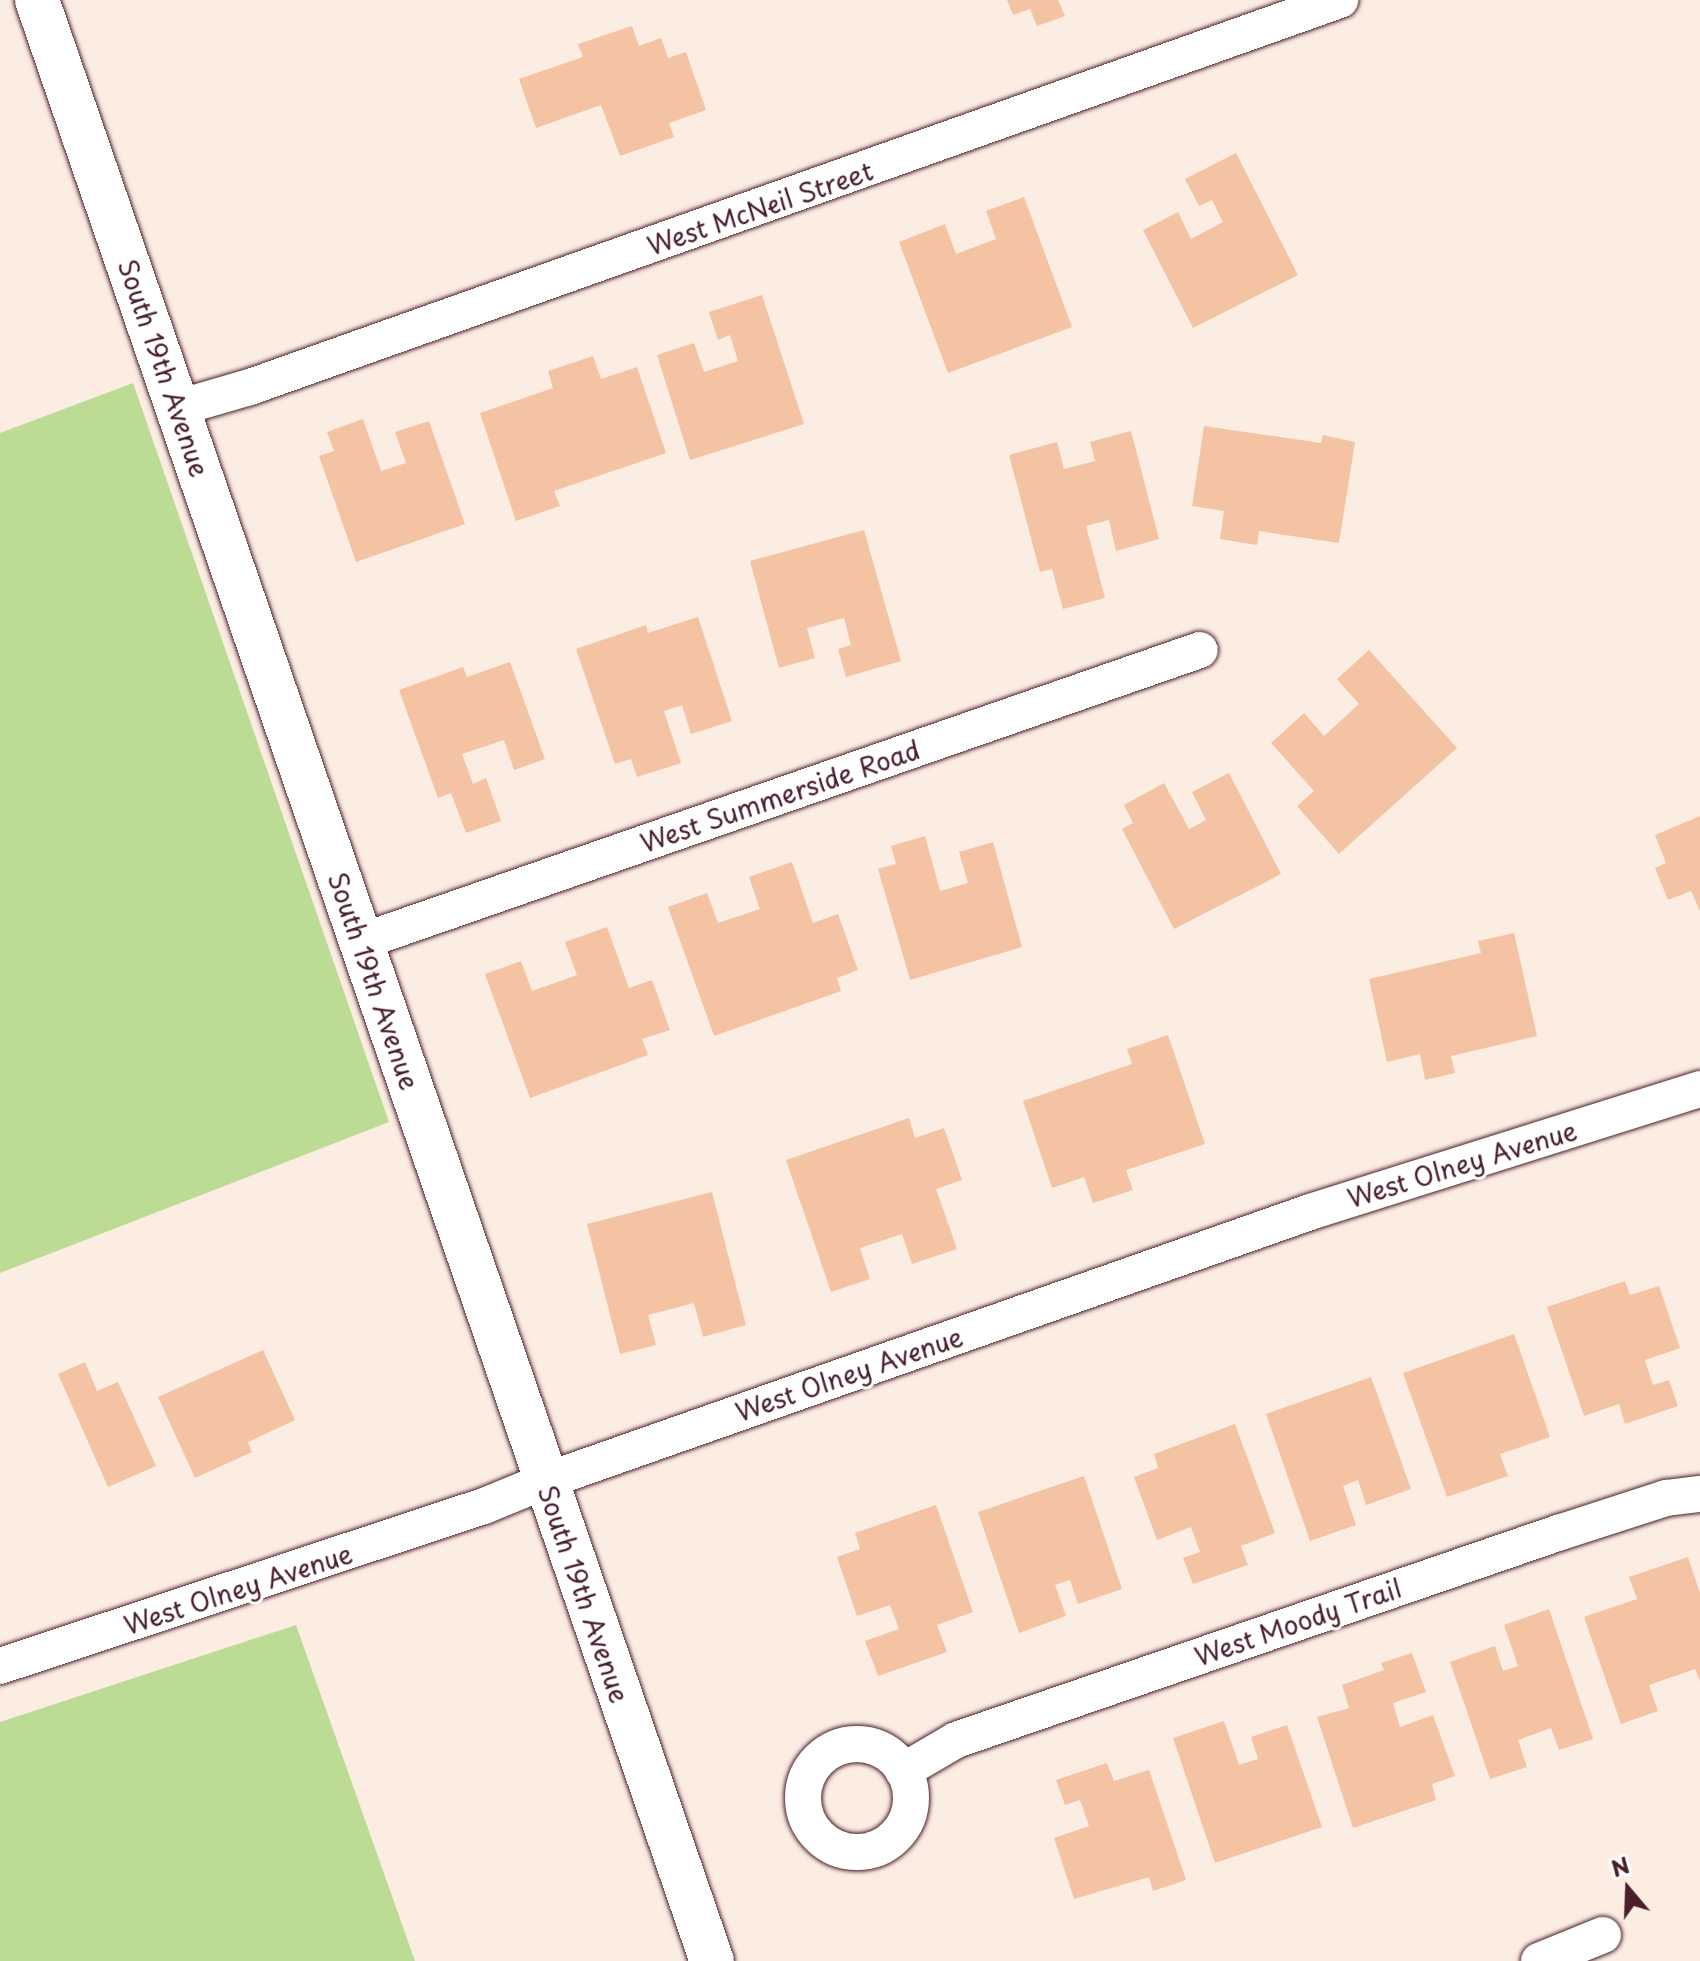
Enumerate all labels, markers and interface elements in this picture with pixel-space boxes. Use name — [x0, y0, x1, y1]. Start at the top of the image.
street label: West McNeil Street — [641, 154, 879, 262]
street label: South 19th Avenue — [112, 254, 216, 482]
street label: West Summerside Road — [636, 734, 924, 858]
street label: South 19th Avenue — [322, 867, 426, 1095]
street label: West Olney Avenue — [1343, 1114, 1581, 1214]
street label: West Olney Avenue — [731, 1320, 967, 1428]
street label: South 19th Avenue — [532, 1480, 636, 1708]
street label: West Olney Avenue — [120, 1537, 356, 1641]
street label: West Moody Trail — [1189, 1571, 1407, 1673]
text: N — [1606, 1847, 1634, 1884]
north arrow — [1588, 1849, 1668, 1929]

